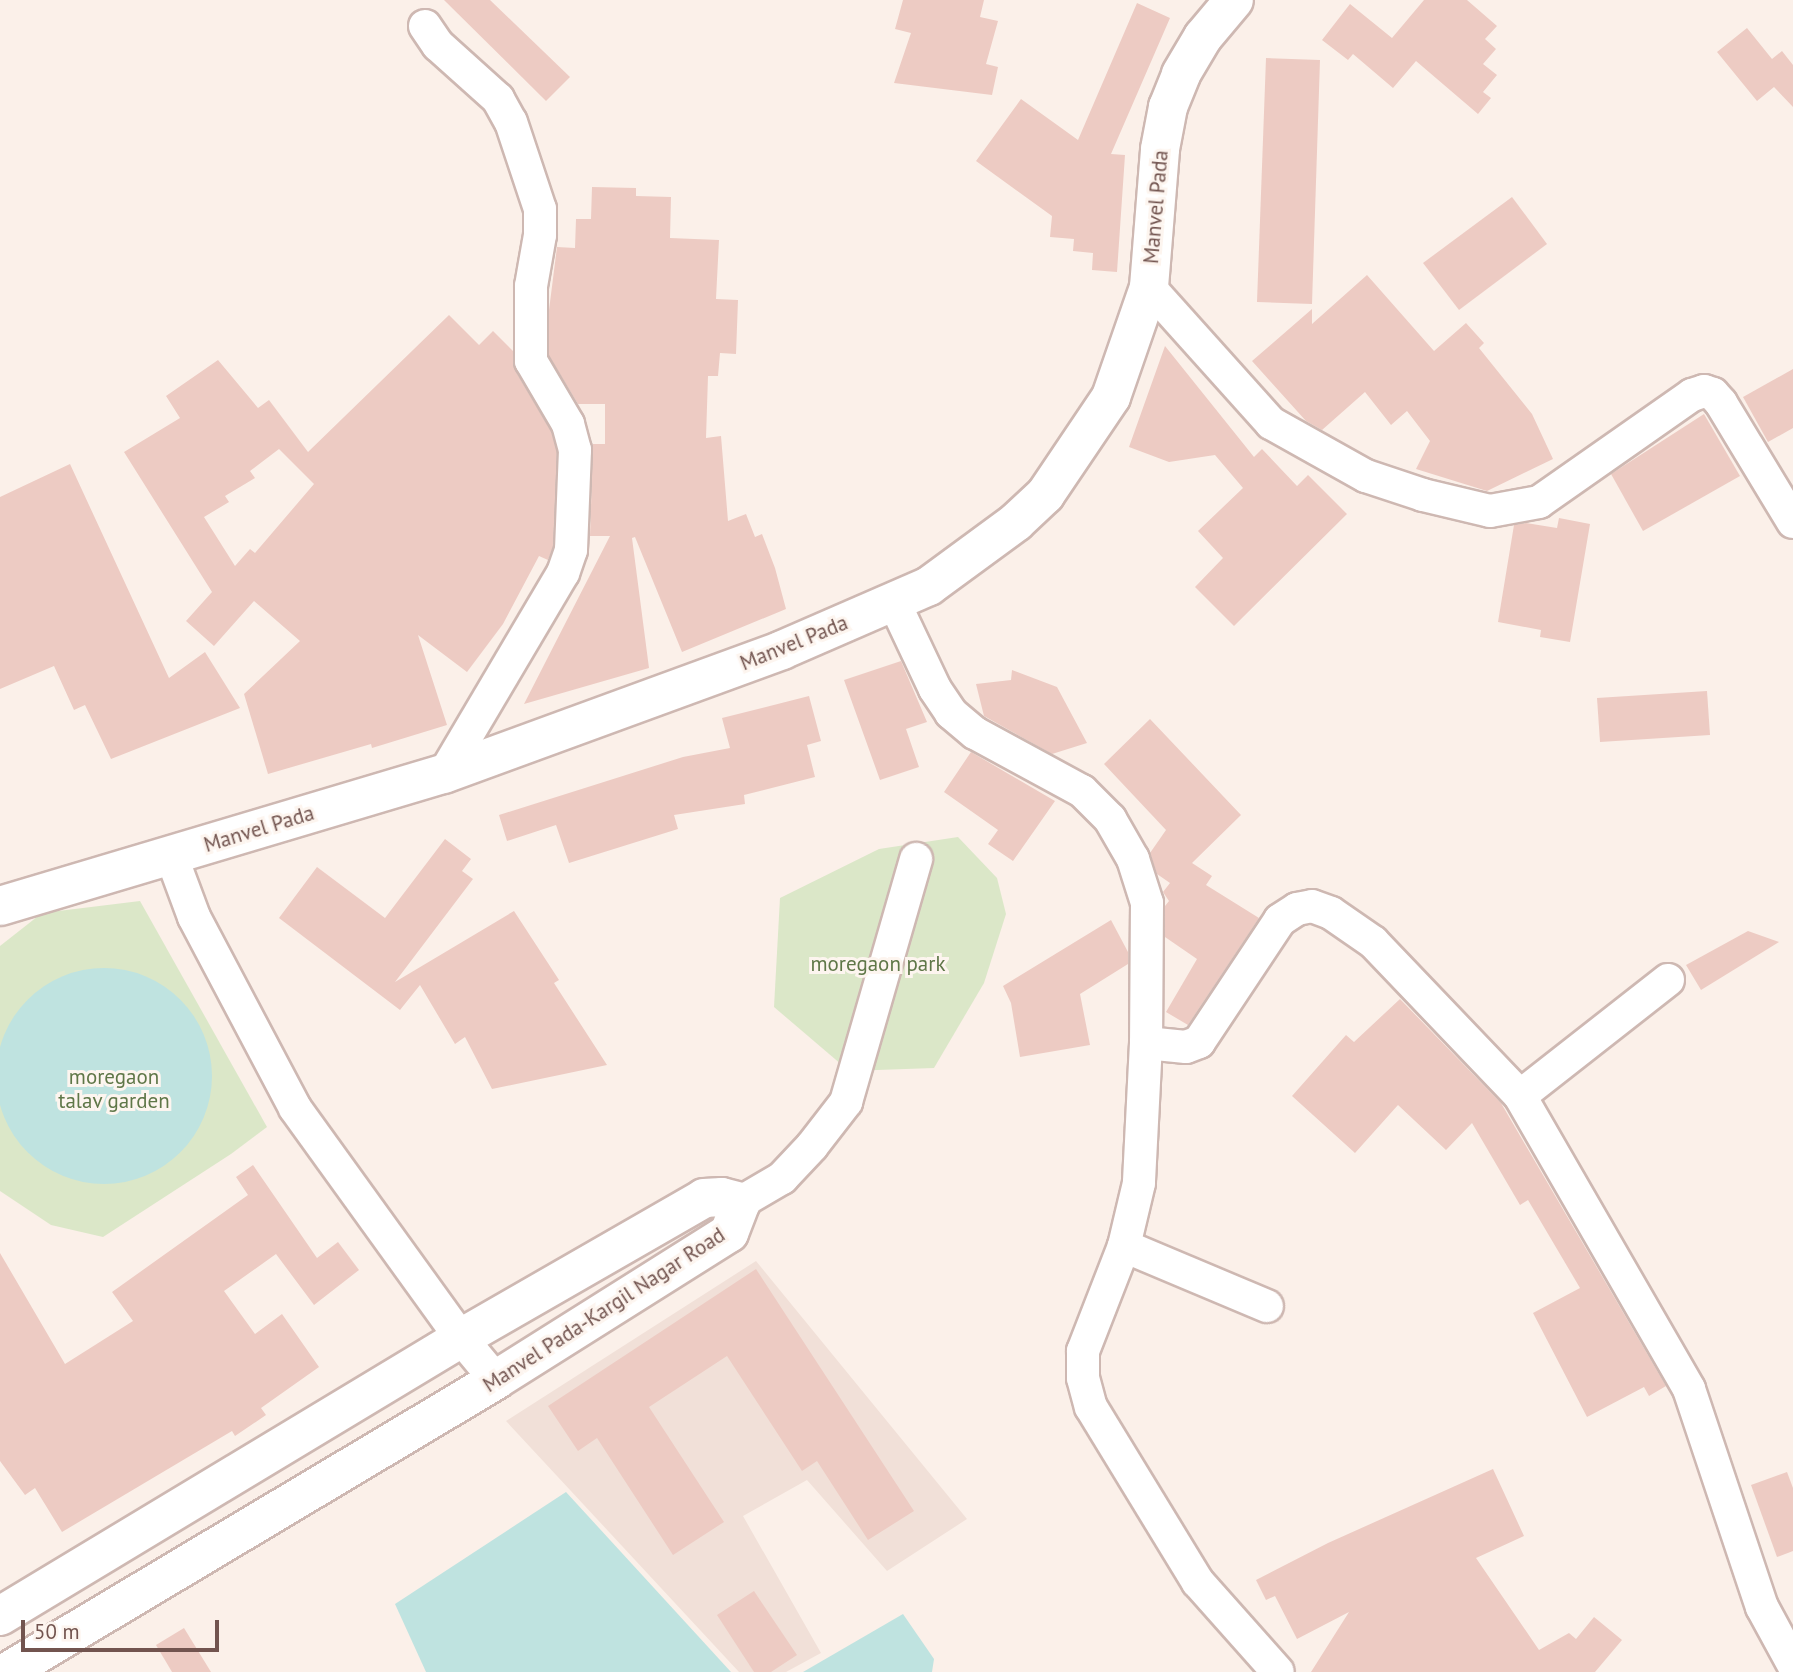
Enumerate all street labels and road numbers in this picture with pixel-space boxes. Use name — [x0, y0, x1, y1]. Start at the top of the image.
street label: Manvel Pada — [1138, 149, 1174, 265]
street label: Manvel Pada — [736, 610, 852, 676]
street label: Manvel Pada — [201, 800, 317, 858]
street label: Manvel Pada-Kargil Nagar Road — [478, 1222, 730, 1398]

